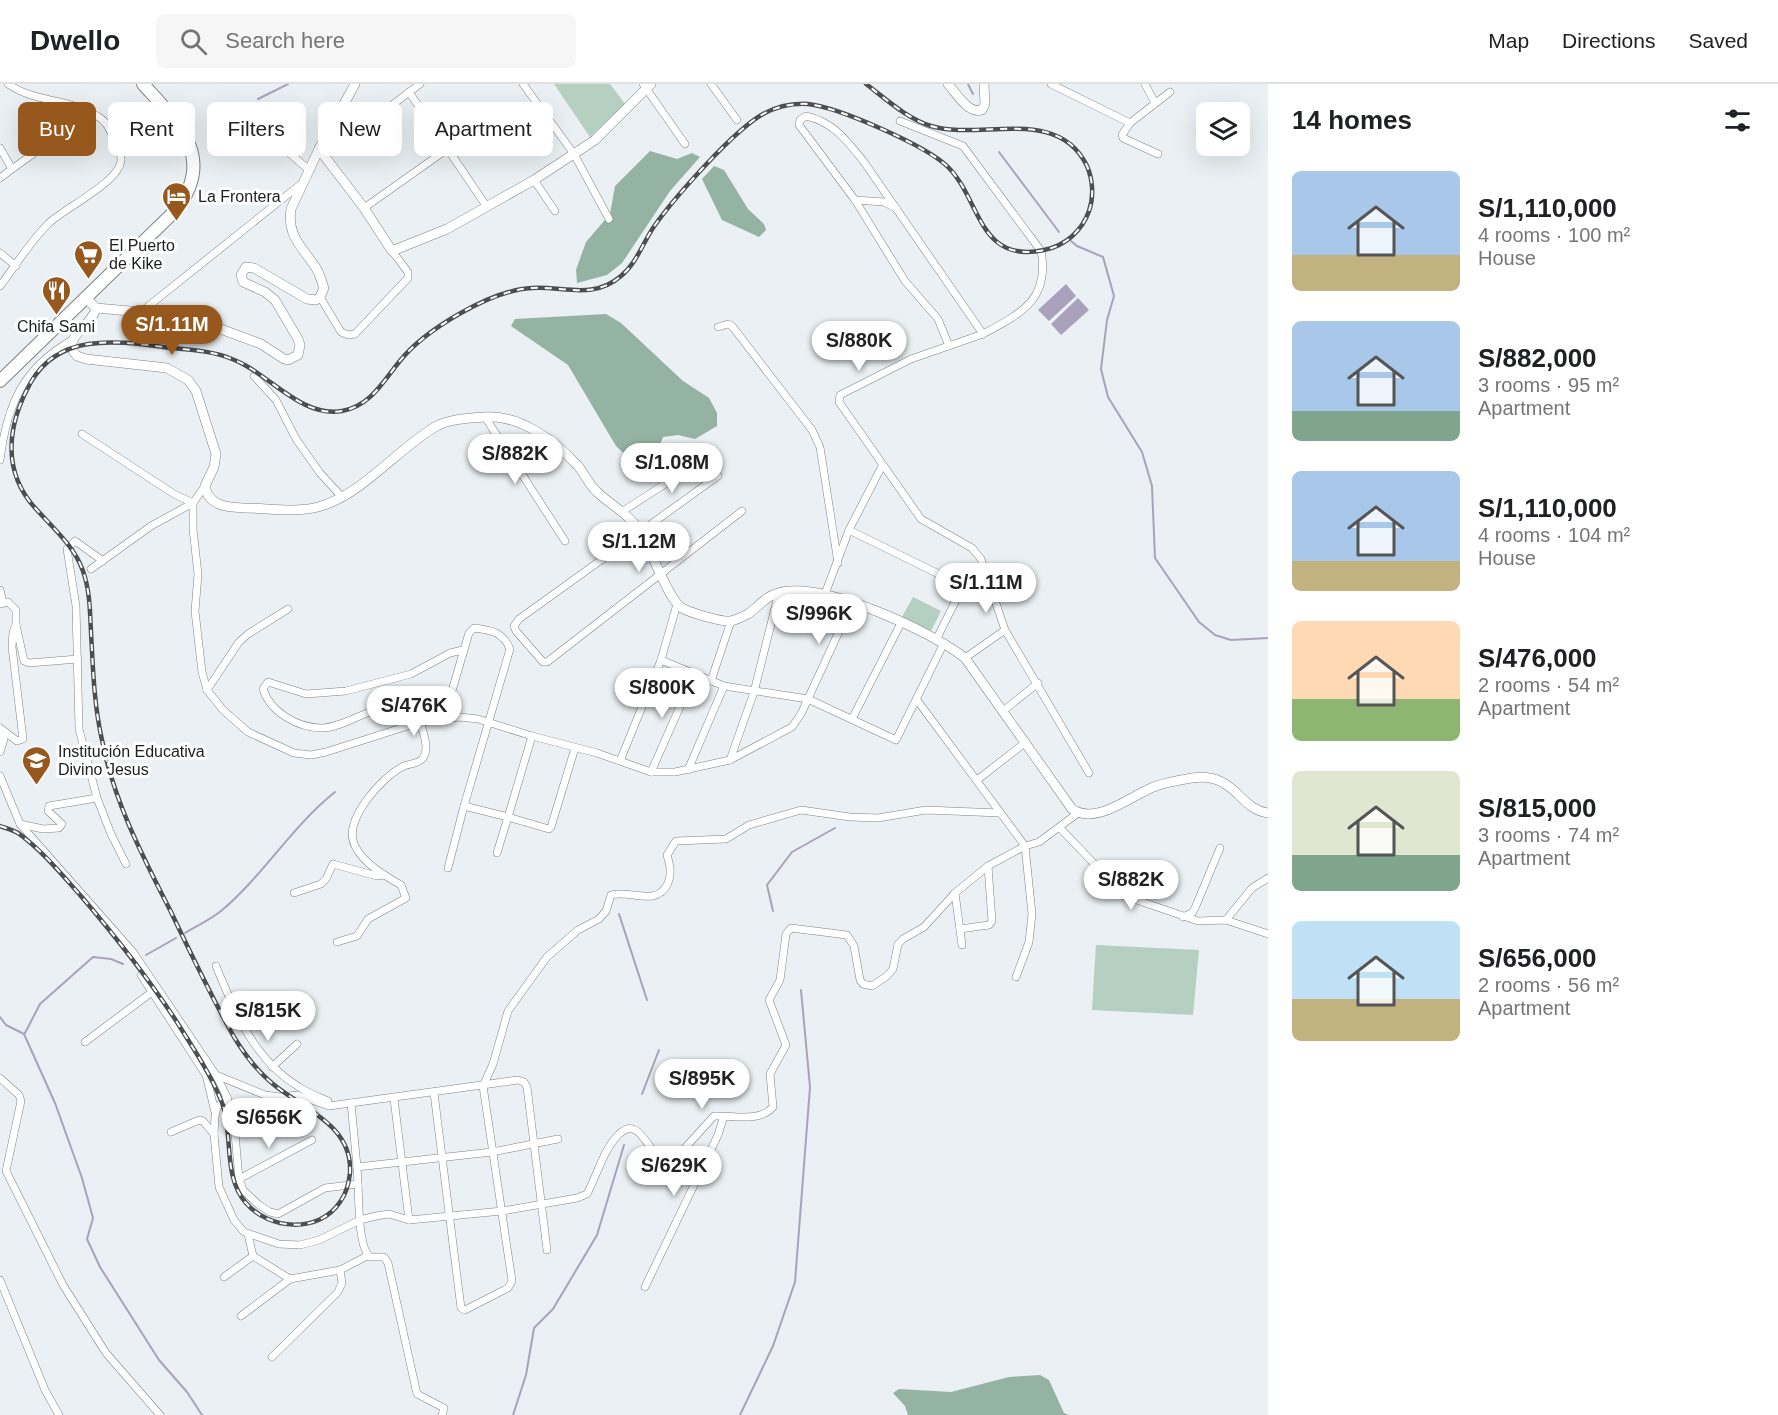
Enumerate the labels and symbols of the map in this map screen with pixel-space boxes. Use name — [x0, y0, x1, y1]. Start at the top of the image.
hotel icon: La Frontera — [161, 180, 193, 222]
place label: La Frontera — [198, 188, 281, 205]
place label: El Puerto de Kike — [109, 237, 175, 272]
supermarket icon: El Puerto de Kike — [72, 238, 104, 280]
restaurant icon: Chifa Sami — [40, 274, 72, 316]
pin: S/1.11M — [117, 305, 227, 356]
place label: Chifa Sami — [17, 318, 95, 335]
pin: S/880K — [810, 321, 908, 372]
pin: S/882K — [466, 434, 564, 485]
pin: S/1.08M — [617, 443, 727, 494]
pin: S/1.12M — [584, 522, 694, 573]
pin: S/1.11M — [931, 563, 1041, 614]
pin: S/996K — [770, 594, 868, 645]
pin: S/800K — [613, 668, 711, 719]
pin: S/476K — [365, 686, 463, 737]
place label: Institución Educativa Divino Jesus — [58, 743, 205, 778]
school or university icon: Institución Educativa Divino Jesus — [21, 744, 53, 786]
pin: S/882K — [1082, 860, 1180, 911]
pin: S/815K — [219, 991, 317, 1042]
pin: S/895K — [653, 1059, 751, 1110]
pin: S/656K — [220, 1098, 318, 1149]
pin: S/629K — [625, 1146, 723, 1197]

